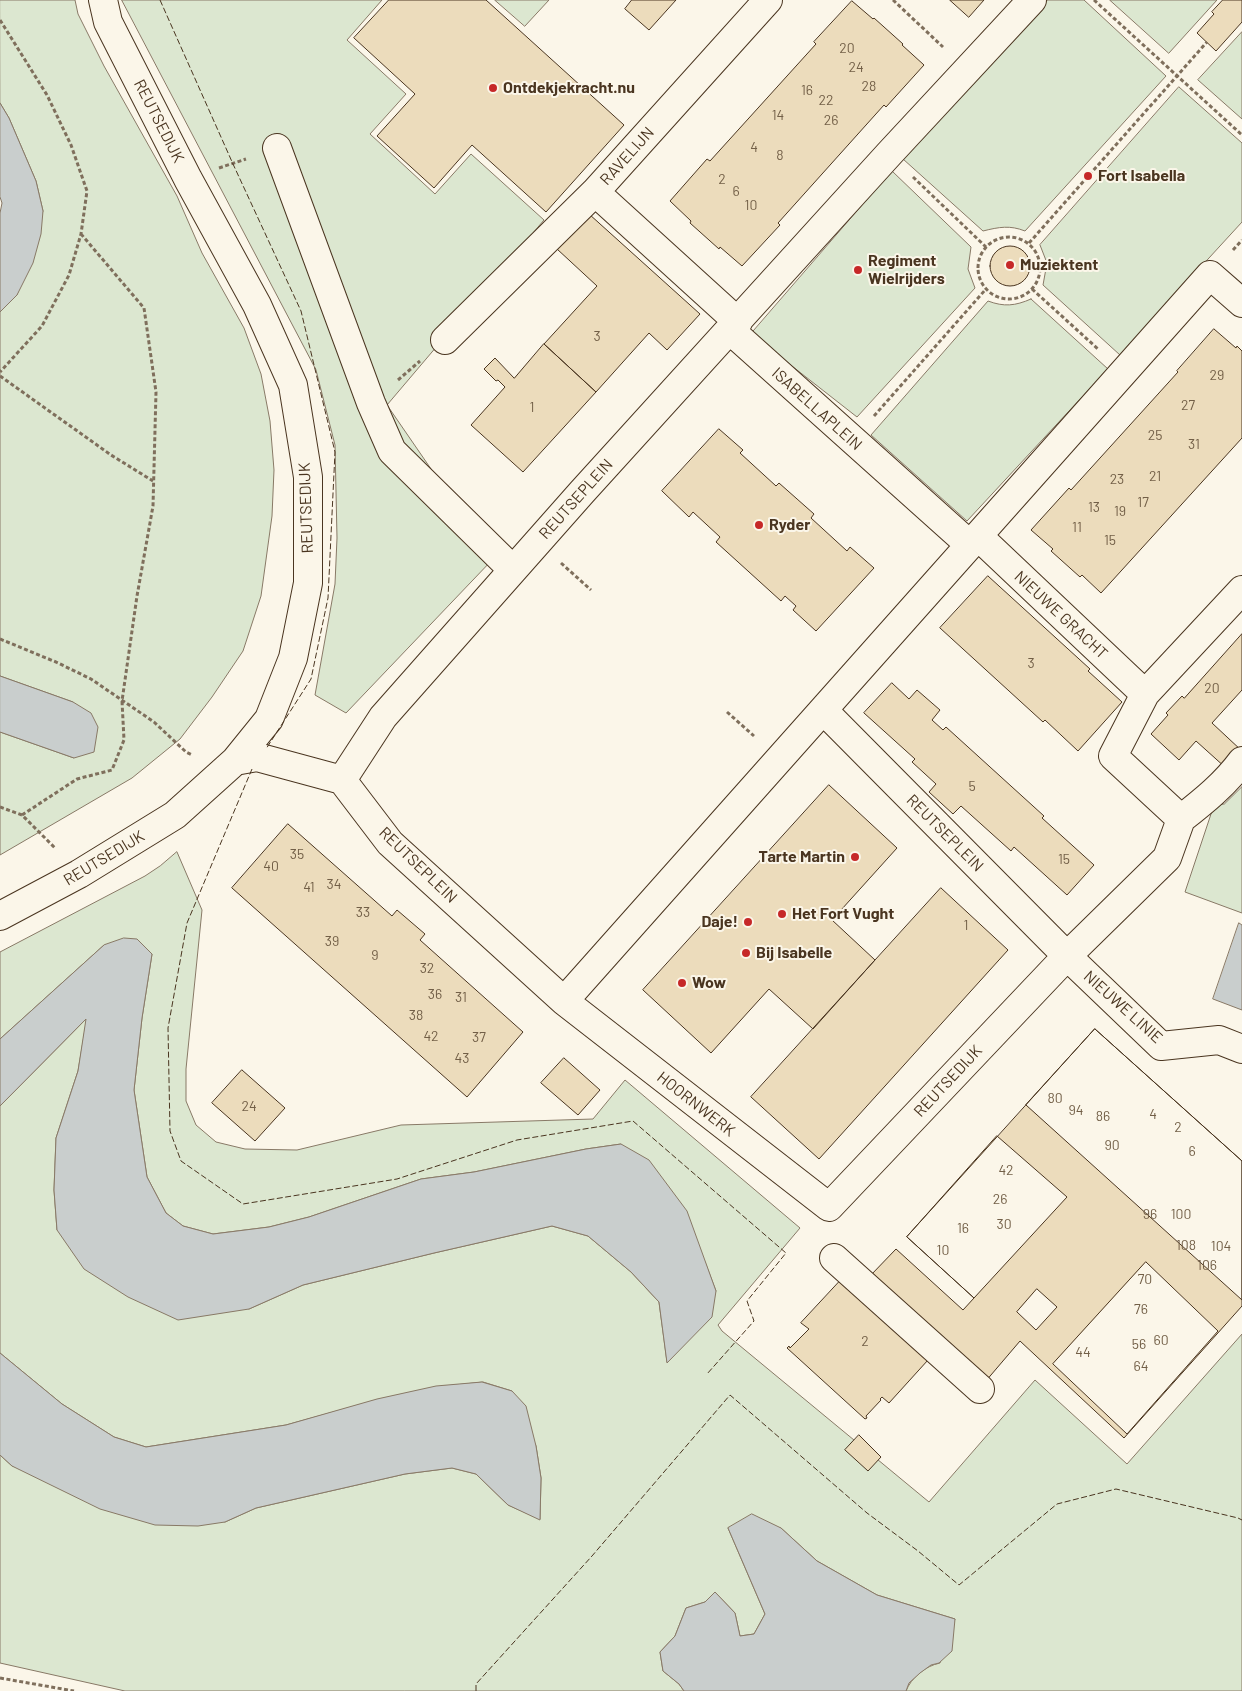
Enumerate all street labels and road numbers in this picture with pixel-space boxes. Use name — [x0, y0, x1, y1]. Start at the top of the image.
street label: REUTSEDIJK — [130, 76, 188, 166]
street label: RAVELIJN — [596, 123, 658, 189]
street label: ISABELLAPLEIN — [768, 364, 866, 454]
street label: REUTSEPLEIN — [535, 455, 617, 543]
street label: REUTSEDIJK — [295, 462, 317, 554]
street label: NIEUWE GRACHT — [1010, 567, 1112, 663]
street label: REUTSEPLEIN — [902, 790, 988, 876]
street label: REUTSEPLEIN — [375, 823, 461, 907]
street label: REUTSEDIJK — [60, 826, 148, 890]
street label: NIEUWE LINIE — [1080, 967, 1166, 1047]
street label: REUTSEDIJK — [910, 1041, 986, 1121]
street label: HOORNWERK — [653, 1067, 739, 1141]

